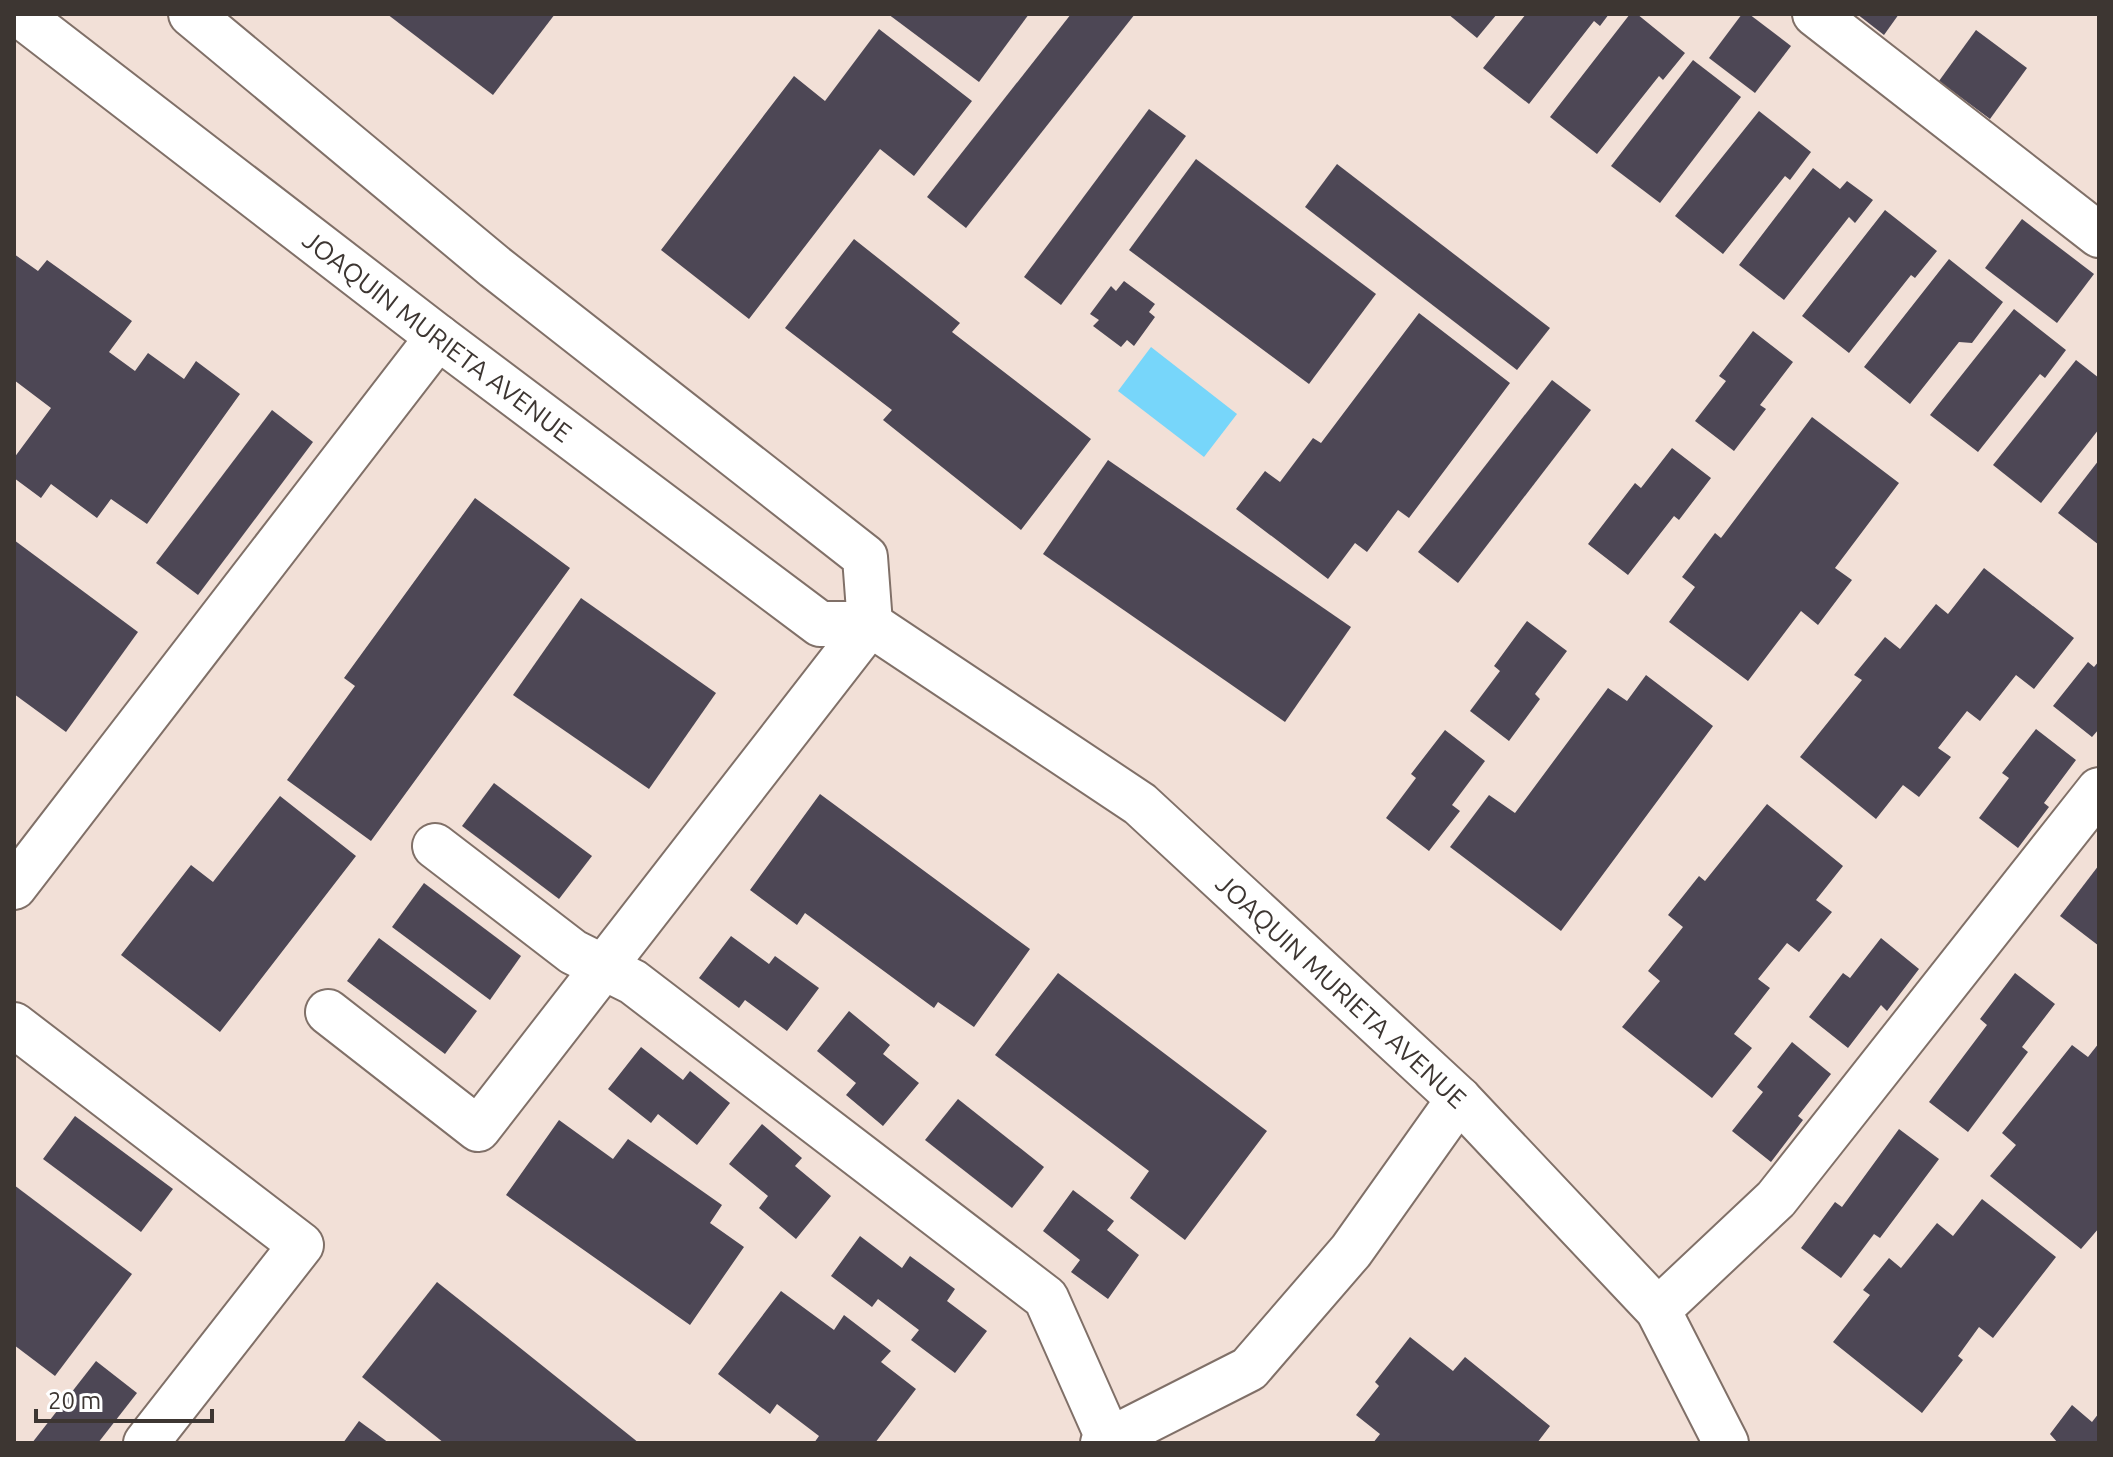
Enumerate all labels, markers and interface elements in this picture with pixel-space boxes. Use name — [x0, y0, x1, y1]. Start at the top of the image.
street label: JOAQUIN MURIETA AVENUE — [298, 224, 578, 447]
street label: JOAQUIN MURIETA AVENUE — [1211, 868, 1473, 1113]
scale bar — [36, 1373, 212, 1423]
text: 20 m — [48, 1387, 101, 1414]

